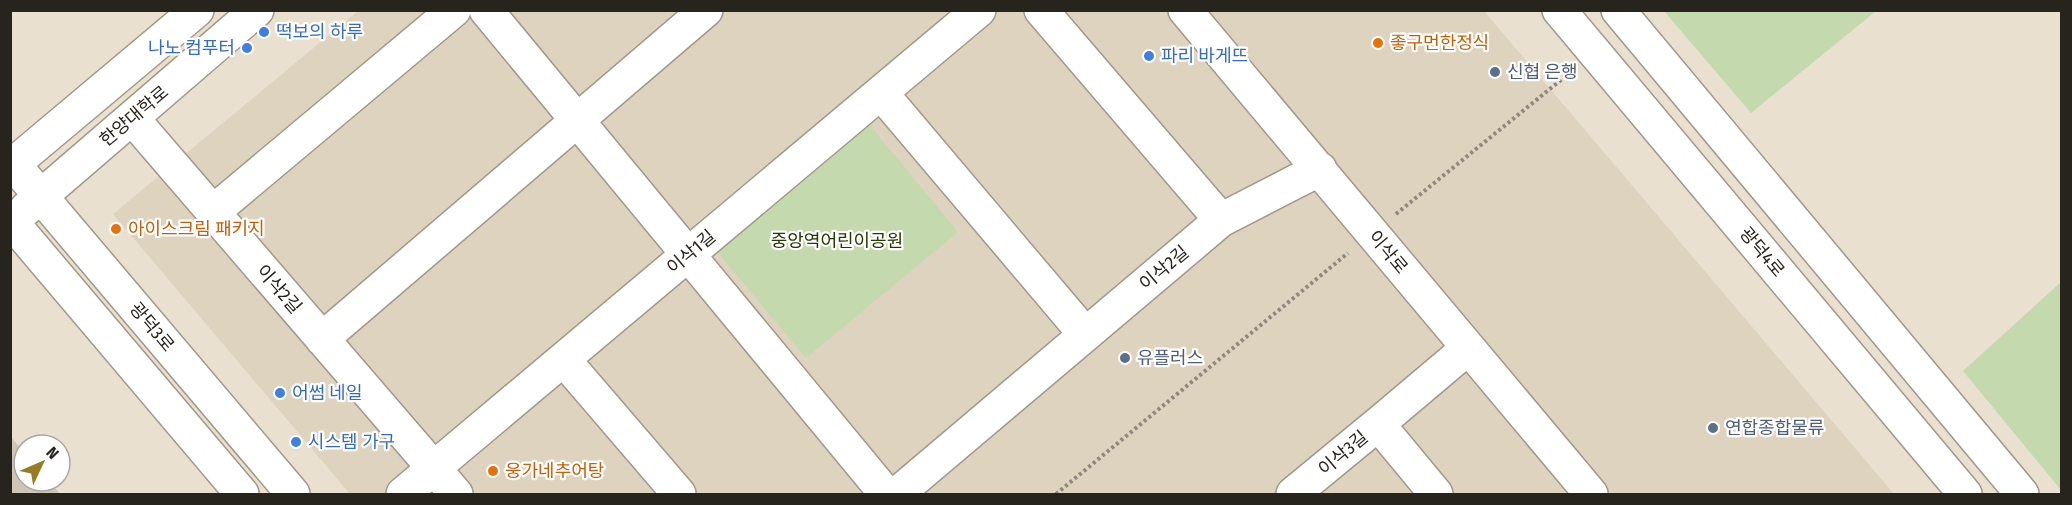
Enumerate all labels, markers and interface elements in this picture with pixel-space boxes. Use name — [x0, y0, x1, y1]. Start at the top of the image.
place label: 떡보의 하루 — [276, 21, 363, 43]
marker: 떡보의 하루 — [257, 25, 271, 39]
place label: 좋구먼한정식 — [1390, 32, 1489, 54]
marker: 좋구먼한정식 — [1371, 36, 1385, 50]
place label: 나노 컴푸터 — [148, 37, 235, 59]
marker: 나노 컴푸터 — [240, 41, 254, 55]
place label: 파리 바게뜨 — [1161, 45, 1248, 67]
marker: 파리 바게뜨 — [1142, 49, 1156, 63]
place label: 신협 은행 — [1507, 61, 1577, 83]
marker: 신협 은행 — [1488, 65, 1502, 79]
street label: 한양대학로 — [95, 81, 173, 151]
place label: 아이스크림 패키지 — [128, 218, 265, 240]
marker: 아이스크림 패키지 — [109, 222, 123, 236]
street label: 광덕4로 — [1735, 223, 1789, 281]
street label: 이삭1길 — [662, 225, 720, 279]
street label: 이삭로 — [1364, 226, 1412, 278]
park label: 중앙역어린이공원 — [771, 230, 903, 252]
street label: 이삭2길 — [1135, 241, 1193, 295]
street label: 이삭2길 — [252, 260, 306, 318]
street label: 광덕3로 — [125, 298, 179, 356]
place label: 유플러스 — [1137, 347, 1203, 369]
marker: 유플러스 — [1118, 351, 1132, 365]
place label: 어썸 네일 — [292, 382, 362, 404]
marker: 어썸 네일 — [273, 386, 287, 400]
place label: 연합종합물류 — [1725, 417, 1824, 439]
marker: 연합종합물류 — [1706, 421, 1720, 435]
street label: 이삭3길 — [1314, 426, 1372, 480]
place label: 시스템 가구 — [308, 431, 395, 453]
north arrow — [12, 433, 72, 493]
marker: 시스템 가구 — [289, 435, 303, 449]
text: N — [42, 443, 63, 463]
place label: 웅가네추어탕 — [505, 460, 604, 482]
marker: 웅가네추어탕 — [486, 464, 500, 478]

